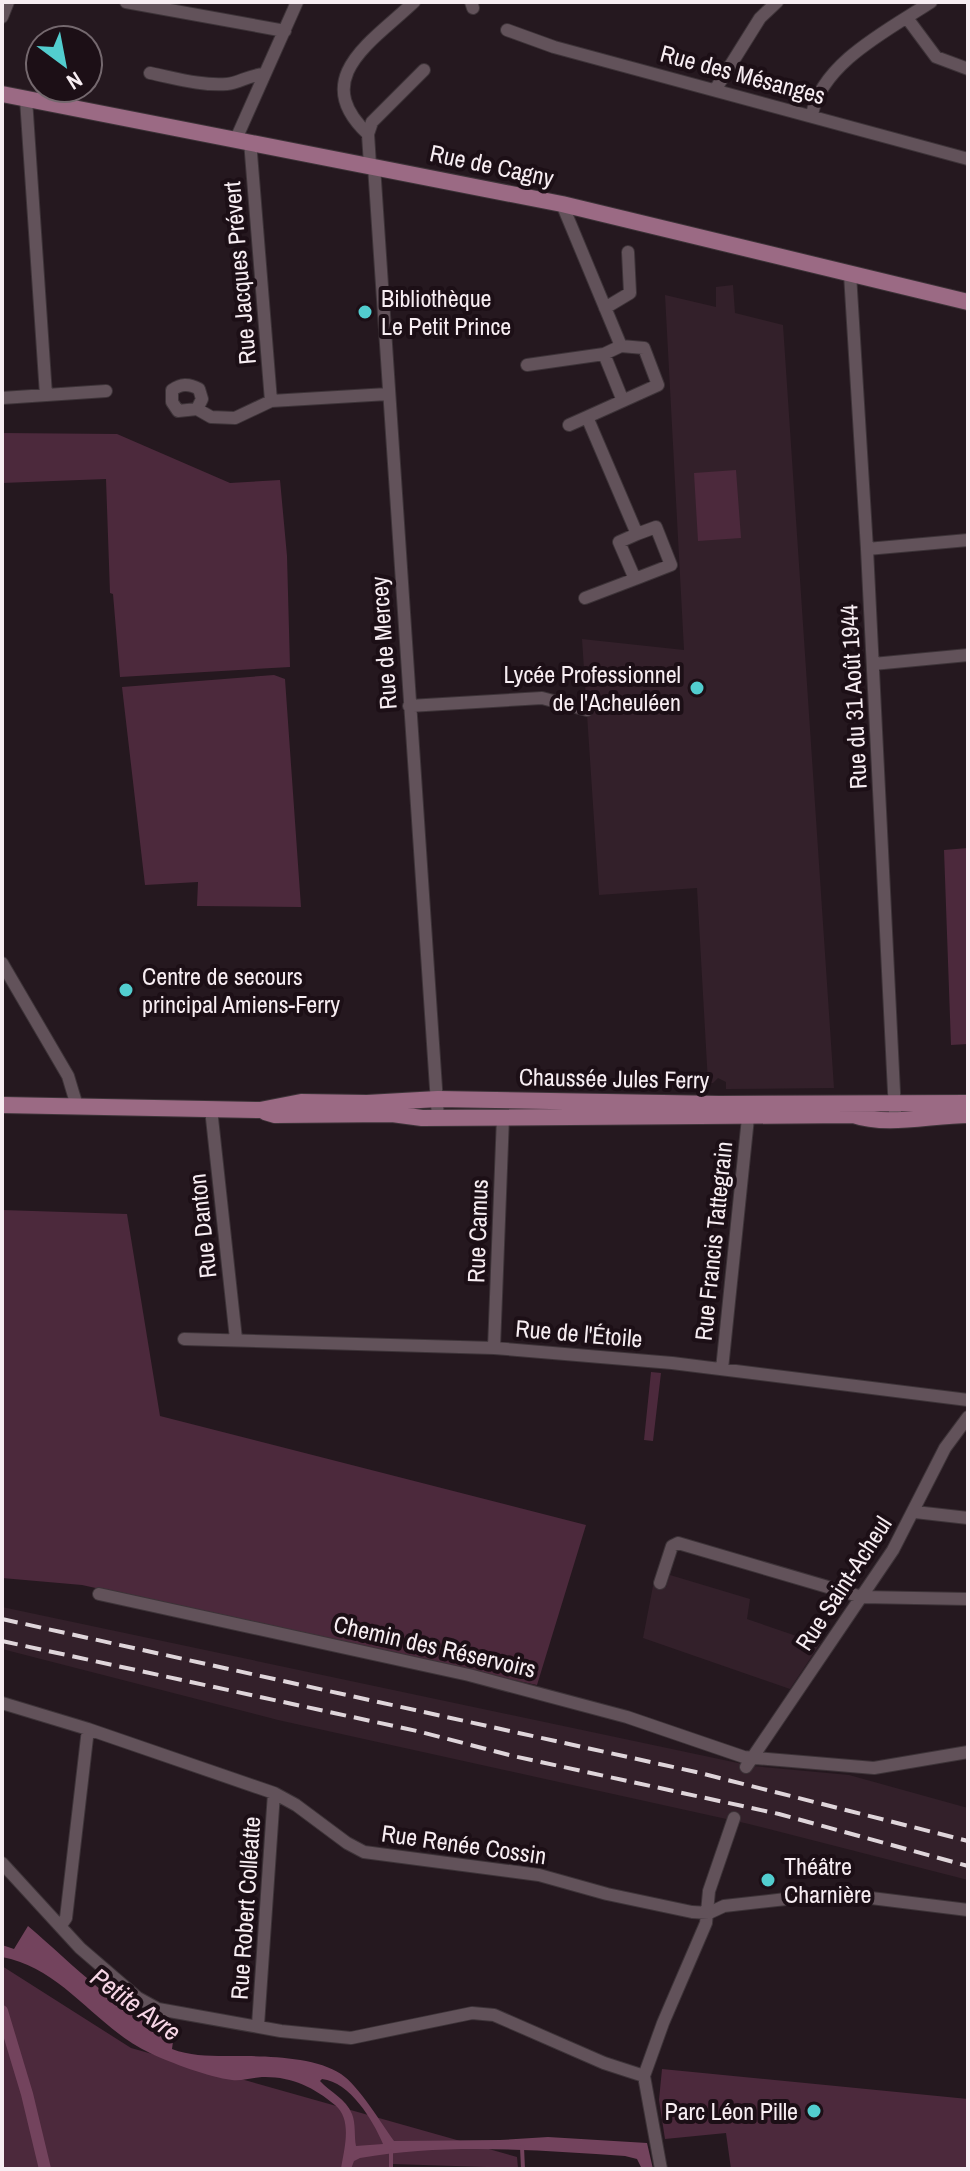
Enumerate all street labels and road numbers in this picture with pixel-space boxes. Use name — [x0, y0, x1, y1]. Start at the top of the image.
street label: Rue des Mésanges — [657, 37, 829, 111]
street label: Rue de Cagny — [427, 136, 557, 194]
street label: Rue Jacques Prévert — [215, 180, 263, 366]
street label: Rue de Mercey — [362, 575, 404, 711]
street label: Rue du 31 Août 1944 — [832, 604, 874, 790]
street label: Chaussée Jules Ferry — [519, 1060, 710, 1096]
street label: Rue Francis Tattegrain — [687, 1140, 739, 1342]
street label: Rue Danton — [181, 1172, 223, 1280]
street label: Rue Camus — [459, 1179, 495, 1283]
street label: Rue de l'Étoile — [514, 1312, 644, 1354]
street label: Rue Saint-Acheul — [788, 1510, 898, 1656]
street label: Chemin des Réservoirs — [331, 1607, 539, 1685]
street label: Rue Robert Colléatte — [223, 1815, 267, 2001]
street label: Rue Renée Cossin — [379, 1817, 549, 1871]

